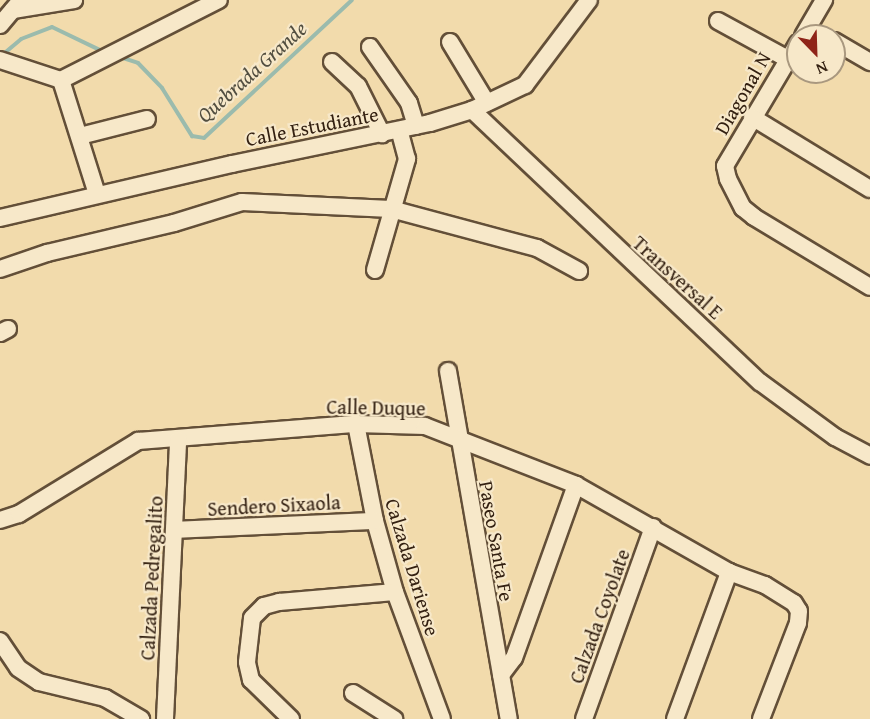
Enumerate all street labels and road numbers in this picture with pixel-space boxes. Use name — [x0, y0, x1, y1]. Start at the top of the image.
street label: Diagonal N — [709, 48, 775, 138]
street label: Calle Estudiante — [244, 101, 380, 151]
street label: Transversal E — [628, 230, 728, 324]
street label: Calle Duque — [326, 394, 426, 420]
street label: Paseo Santa Fe — [475, 479, 519, 603]
street label: Sendero Sixaola — [207, 490, 341, 520]
street label: Calzada Pedregalito — [135, 495, 167, 661]
street label: Calzada Dariense — [381, 496, 445, 638]
street label: Calzada Coyolate — [564, 546, 634, 686]

